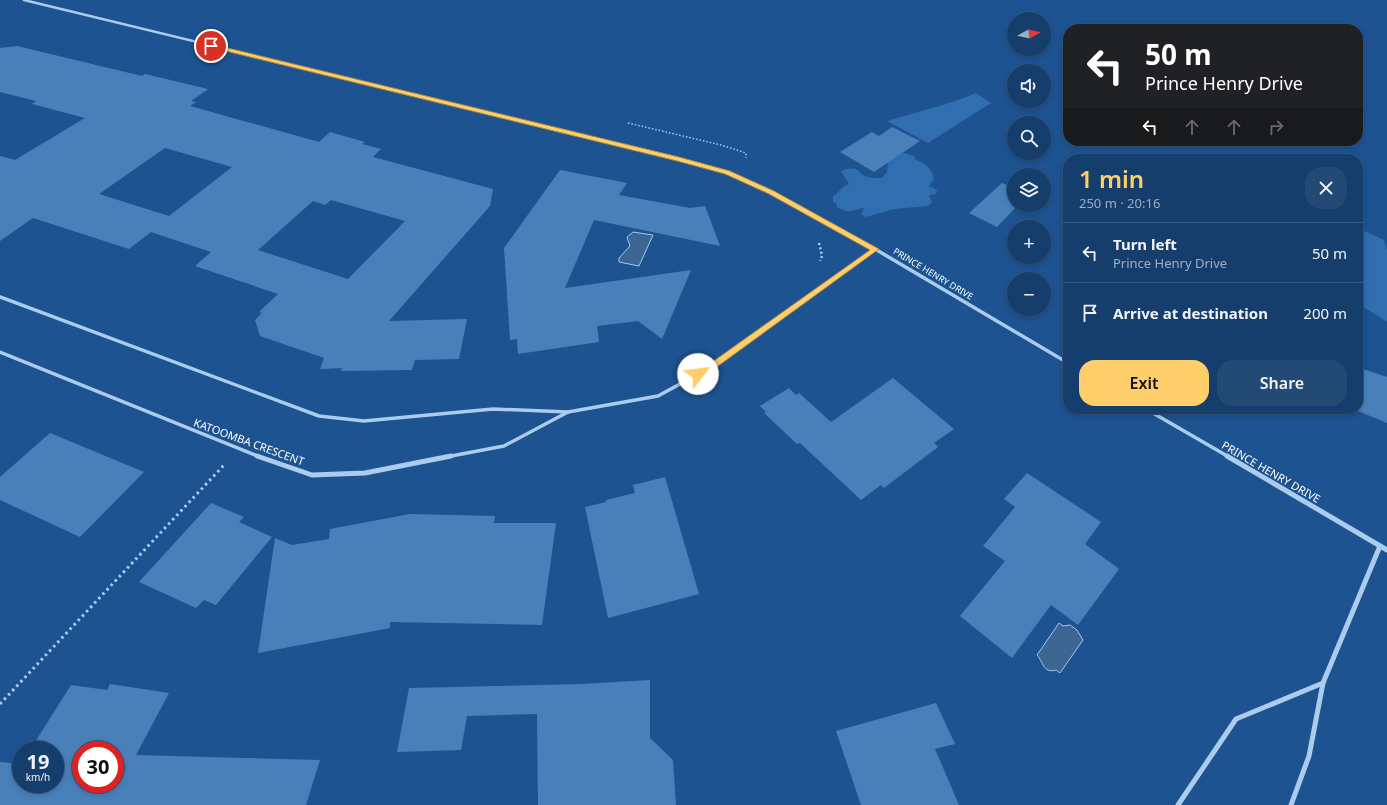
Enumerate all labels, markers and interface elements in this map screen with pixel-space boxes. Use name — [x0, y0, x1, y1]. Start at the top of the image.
north arrow — [1007, 12, 1051, 56]
map controls — [1007, 12, 1051, 316]
pin — [194, 29, 228, 63]
icon: arrive — [200, 35, 222, 57]
text: 50 m — [1145, 35, 1212, 73]
icon: left — [1079, 40, 1131, 92]
button: sound — [1007, 64, 1051, 108]
text: Prince Henry Drive — [1145, 71, 1303, 95]
button: search — [1007, 116, 1051, 160]
icon: left — [1139, 116, 1161, 138]
icon: ahead — [1181, 116, 1203, 138]
icon: ahead — [1223, 116, 1245, 138]
icon: right — [1265, 116, 1287, 138]
text: 1 min — [1079, 162, 1144, 195]
button: close — [1305, 167, 1347, 209]
button: layers — [1007, 168, 1051, 212]
text: 250 m · 20:16 — [1079, 194, 1160, 212]
button: + — [1007, 220, 1051, 264]
text: Turn left — [1113, 234, 1177, 254]
icon: left — [1079, 242, 1101, 264]
text: 50 m — [1312, 243, 1347, 263]
street label: PRINCE HENRY DRIVE — [891, 245, 976, 303]
text: Prince Henry Drive — [1113, 254, 1227, 272]
button: − — [1007, 272, 1051, 316]
icon: arrive — [1079, 302, 1101, 324]
text: Arrive at destination — [1113, 303, 1268, 323]
text: 200 m — [1303, 303, 1347, 323]
position arrow — [677, 353, 719, 395]
button: Exit — [1079, 360, 1209, 406]
button: Share — [1217, 360, 1347, 406]
street label: KATOOMBA CRESCENT — [192, 415, 307, 469]
street label: PRINCE HENRY DRIVE — [1219, 437, 1323, 506]
speed limit sign: 30 — [72, 741, 124, 793]
text: 19 — [27, 748, 49, 775]
text: km/h — [26, 770, 50, 784]

